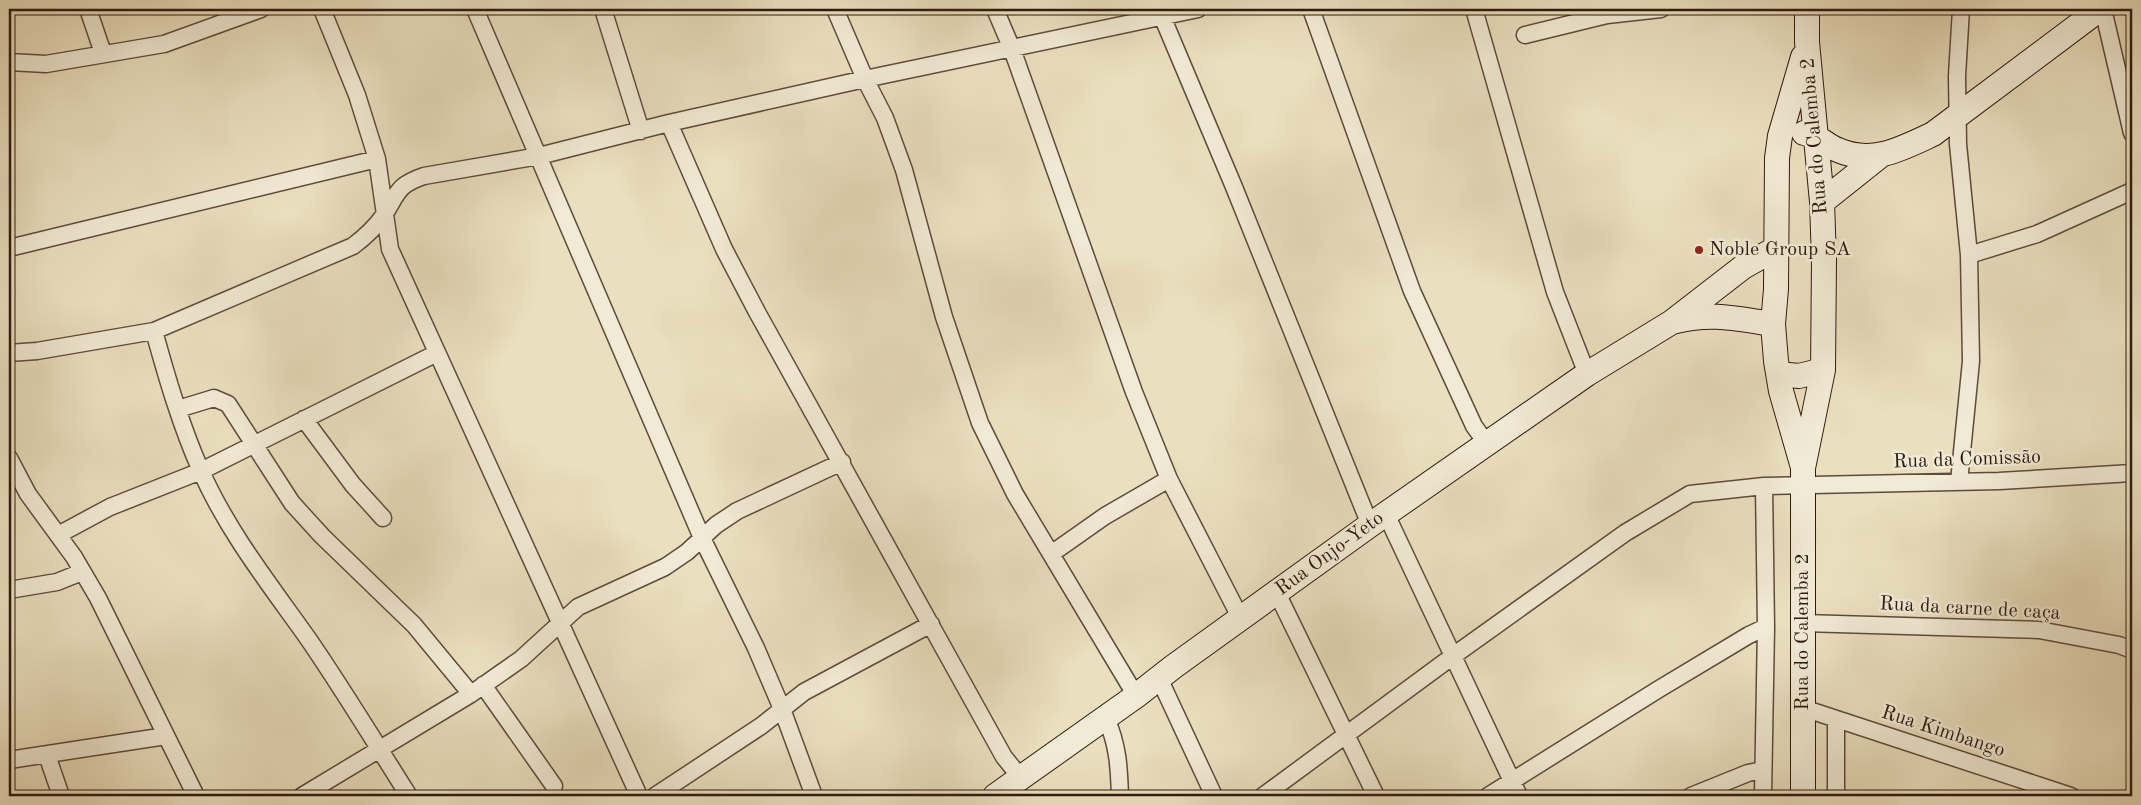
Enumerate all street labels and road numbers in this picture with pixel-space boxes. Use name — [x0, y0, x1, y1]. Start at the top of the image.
street label: Rua do Calemba 2 — [1798, 57, 1832, 215]
street label: Rua da Comissão — [1893, 447, 2041, 473]
street label: Rua Onjo-Yeto — [1272, 508, 1388, 600]
street label: Rua do Calemba 2 — [1793, 553, 1813, 711]
street label: Rua da carne de caça — [1879, 594, 2061, 624]
street label: Rua Kimbango — [1879, 703, 2007, 761]

